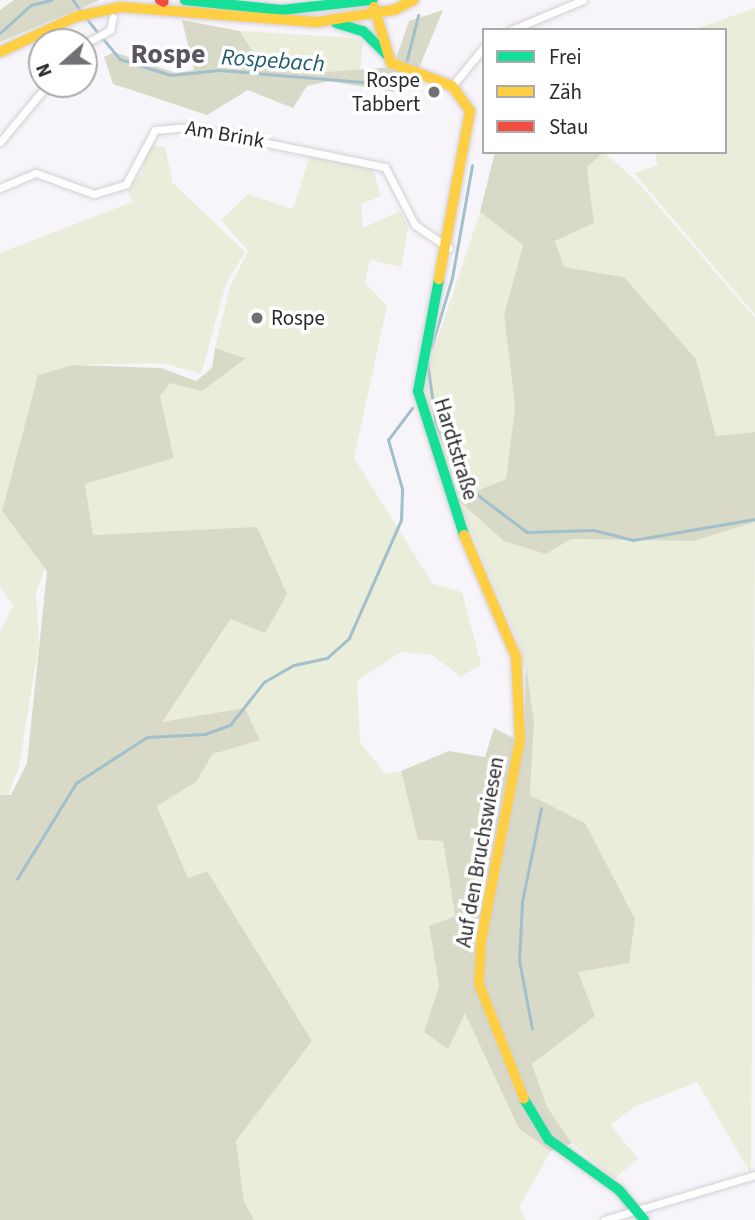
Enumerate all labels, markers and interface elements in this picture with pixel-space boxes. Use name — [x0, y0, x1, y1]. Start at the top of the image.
north arrow — [28, 28, 98, 98]
legend — [482, 28, 727, 154]
district label: Rospe — [130, 37, 206, 71]
text: Frei — [549, 42, 582, 72]
water label: Rospebach — [220, 44, 326, 78]
text: N — [30, 59, 60, 81]
place label: Rospe Tabbert — [352, 67, 420, 117]
text: Zäh — [549, 77, 582, 107]
marker: Rospe Tabbert — [426, 84, 442, 100]
text: Stau — [549, 112, 588, 142]
street label: Am Brink — [184, 115, 266, 153]
place label: Rospe — [271, 305, 325, 331]
marker: Rospe — [249, 310, 265, 326]
street label: Hardtstraße — [429, 395, 483, 503]
street label: Auf den Bruchswiesen — [451, 755, 509, 949]

